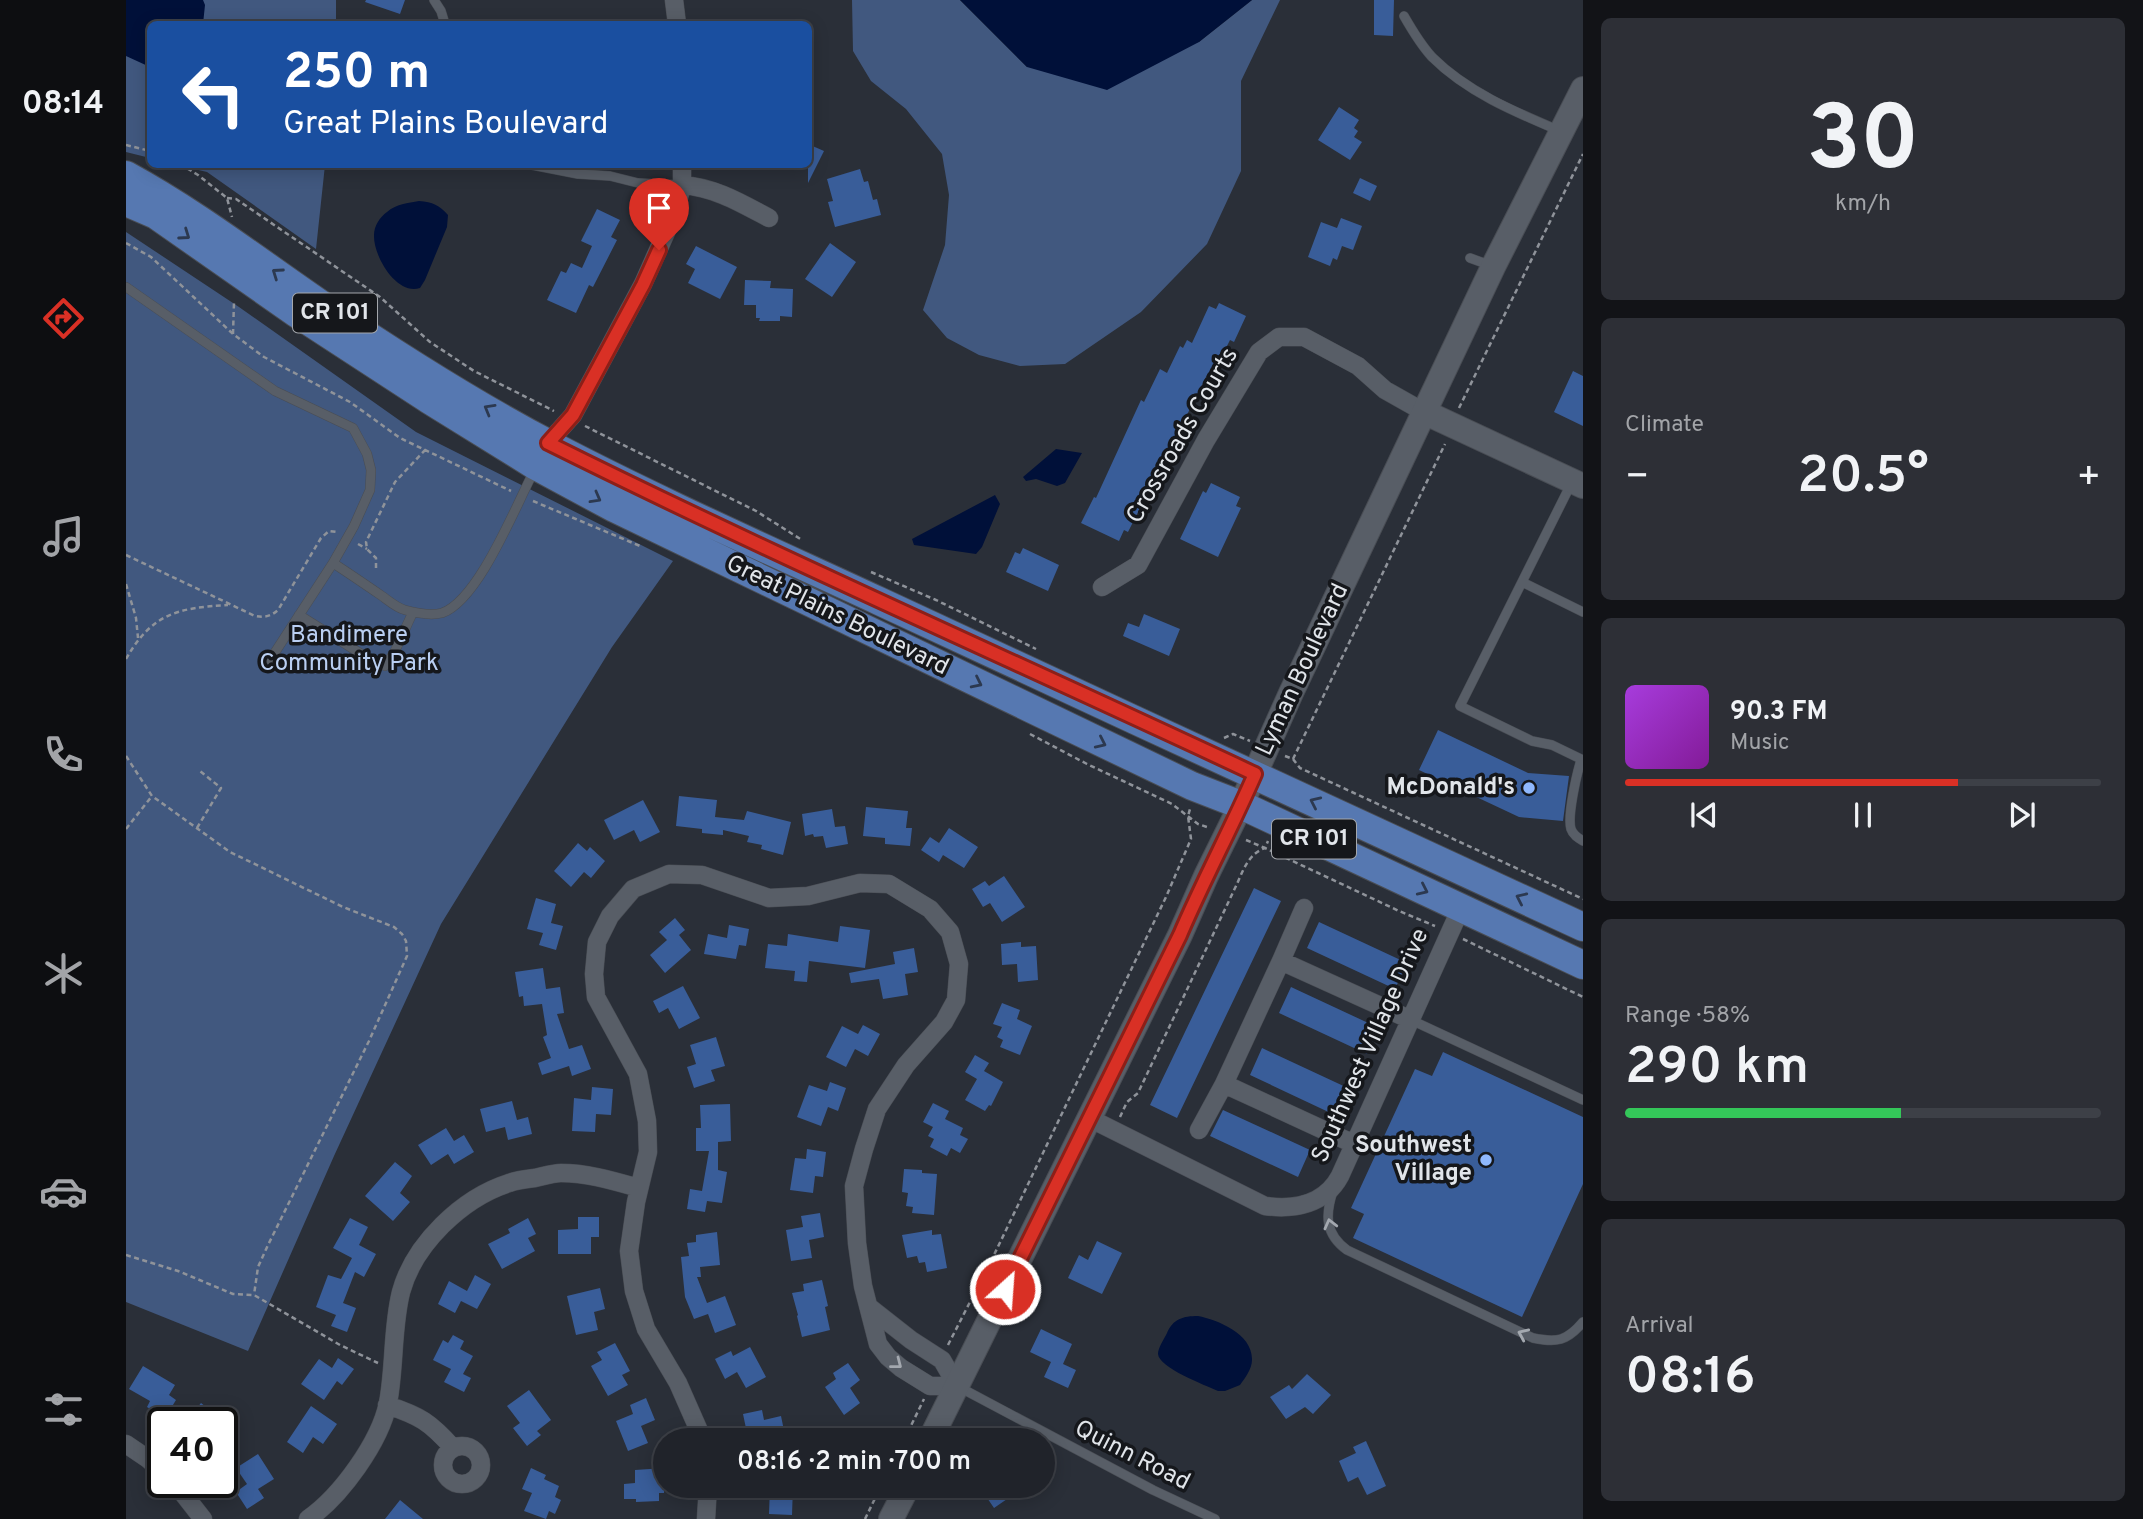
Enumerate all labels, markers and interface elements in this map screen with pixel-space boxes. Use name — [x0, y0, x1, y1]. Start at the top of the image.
text: 250 m — [283, 44, 430, 106]
icon: left — [168, 49, 259, 140]
text: 08:14 — [22, 85, 104, 125]
text: 30 — [1807, 87, 1920, 202]
text: Great Plains Boulevard — [283, 105, 608, 145]
pin — [629, 178, 689, 250]
icon: arrive — [640, 189, 678, 227]
text: km/h — [1835, 190, 1891, 219]
one-way arrow — [177, 227, 190, 239]
one-way arrow — [271, 268, 284, 281]
icon: directions — [39, 294, 88, 343]
road number: CR 101 — [293, 294, 377, 332]
street label: Crossroads Courts — [1120, 343, 1246, 529]
one-way arrow — [484, 404, 496, 417]
text: Climate — [1625, 411, 1704, 440]
text: 20.5° — [1797, 445, 1929, 511]
text: − — [1625, 454, 1650, 503]
text: + — [2076, 454, 2101, 503]
one-way arrow — [589, 490, 601, 503]
icon: music — [39, 512, 88, 561]
street label: Great Plains Boulevard — [721, 549, 953, 683]
street label: Lyman Boulevard — [1250, 579, 1356, 761]
park label: Bandimere Community Park — [259, 621, 439, 679]
one-way arrow — [970, 675, 982, 689]
text: 90.3 FM — [1730, 696, 1828, 729]
text: Music — [1730, 729, 1790, 758]
icon: phone — [39, 730, 88, 779]
one-way arrow — [1094, 735, 1106, 749]
place label: McDonald's — [1386, 773, 1515, 803]
marker: McDonald's — [1521, 780, 1537, 796]
one-way arrow — [1310, 796, 1322, 810]
icon: previous — [1685, 796, 1723, 834]
icon: pause — [1844, 796, 1882, 834]
icon: next — [2003, 796, 2041, 834]
road number: CR 101 — [1272, 820, 1356, 859]
one-way arrow — [1416, 882, 1428, 896]
one-way arrow — [1516, 893, 1528, 907]
street label: Southwest Village Drive — [1306, 924, 1436, 1168]
icon: climate — [39, 949, 88, 998]
text: Range · 58% — [1625, 1002, 1750, 1031]
text: 290 km — [1625, 1036, 1809, 1102]
place label: Southwest Village — [1355, 1132, 1472, 1188]
marker: Southwest Village — [1478, 1152, 1494, 1168]
icon: car — [39, 1167, 88, 1216]
one-way arrow — [1324, 1219, 1338, 1231]
position arrow — [968, 1252, 1042, 1326]
text: Arrival — [1625, 1312, 1694, 1341]
one-way arrow — [1518, 1328, 1531, 1342]
text: 08:16 — [1625, 1346, 1756, 1412]
one-way arrow — [890, 1355, 902, 1368]
icon: filters — [39, 1385, 88, 1434]
speed limit sign: 40 — [147, 1407, 238, 1498]
street label: Quinn Road — [1069, 1414, 1195, 1498]
text: 08:16 · 2 min · 700 m — [737, 1446, 971, 1479]

